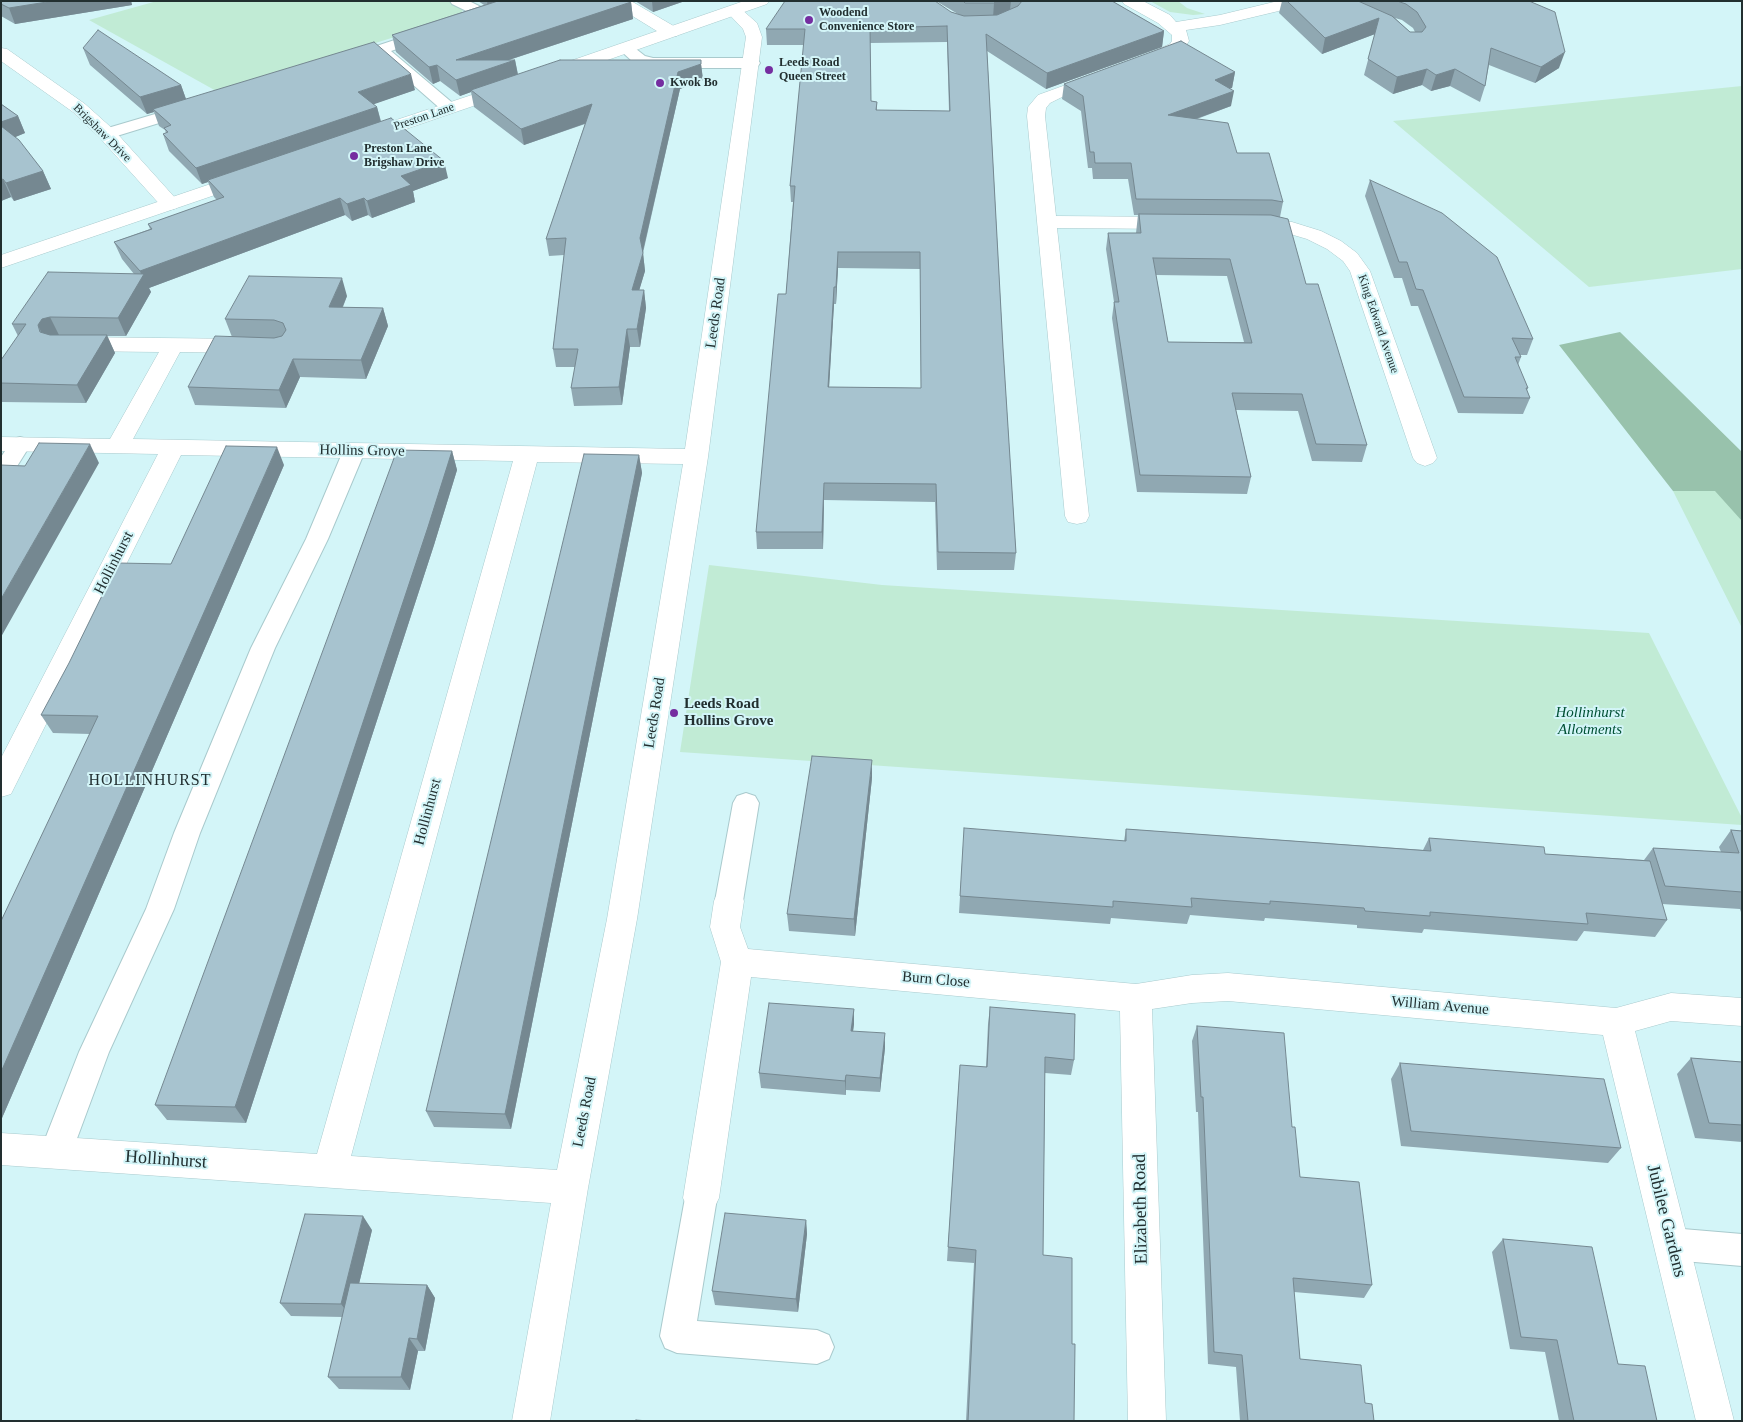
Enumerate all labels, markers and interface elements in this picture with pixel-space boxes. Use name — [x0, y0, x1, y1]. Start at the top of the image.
place label: Woodend Convenience Store — [819, 6, 914, 34]
marker: Woodend Convenience Store — [803, 14, 815, 26]
place label: Leeds Road Queen Street — [779, 56, 846, 84]
marker: Leeds Road Queen Street — [763, 64, 775, 76]
place label: Kwok Bo — [670, 76, 718, 90]
marker: Kwok Bo — [654, 77, 666, 89]
street label: Preston Lane — [392, 100, 456, 134]
street label: Brigshaw Drive — [70, 101, 134, 165]
place label: Preston Lane Brigshaw Drive — [364, 142, 444, 170]
marker: Preston Lane Brigshaw Drive — [348, 150, 360, 162]
street label: King Edward Avenue — [1354, 273, 1402, 375]
street label: Leeds Road — [702, 276, 730, 350]
street label: Hollins Grove — [319, 441, 405, 461]
street label: Hollinhurst — [90, 528, 138, 598]
street label: Leeds Road — [641, 676, 669, 750]
place label: Leeds Road Hollins Grove — [684, 695, 773, 730]
park label: Hollinhurst Allotments — [1555, 704, 1625, 739]
marker: Leeds Road Hollins Grove — [668, 707, 680, 719]
district label: HOLLINHURST — [87, 771, 213, 791]
street label: Hollinhurst — [410, 777, 446, 847]
street label: Burn Close — [901, 968, 971, 992]
street label: William Avenue — [1390, 993, 1490, 1019]
street label: Leeds Road — [569, 1075, 601, 1149]
street label: Hollinhurst — [124, 1146, 208, 1174]
street label: Elizabeth Road — [1129, 1154, 1153, 1264]
street label: Jubilee Gardens — [1642, 1162, 1690, 1280]

